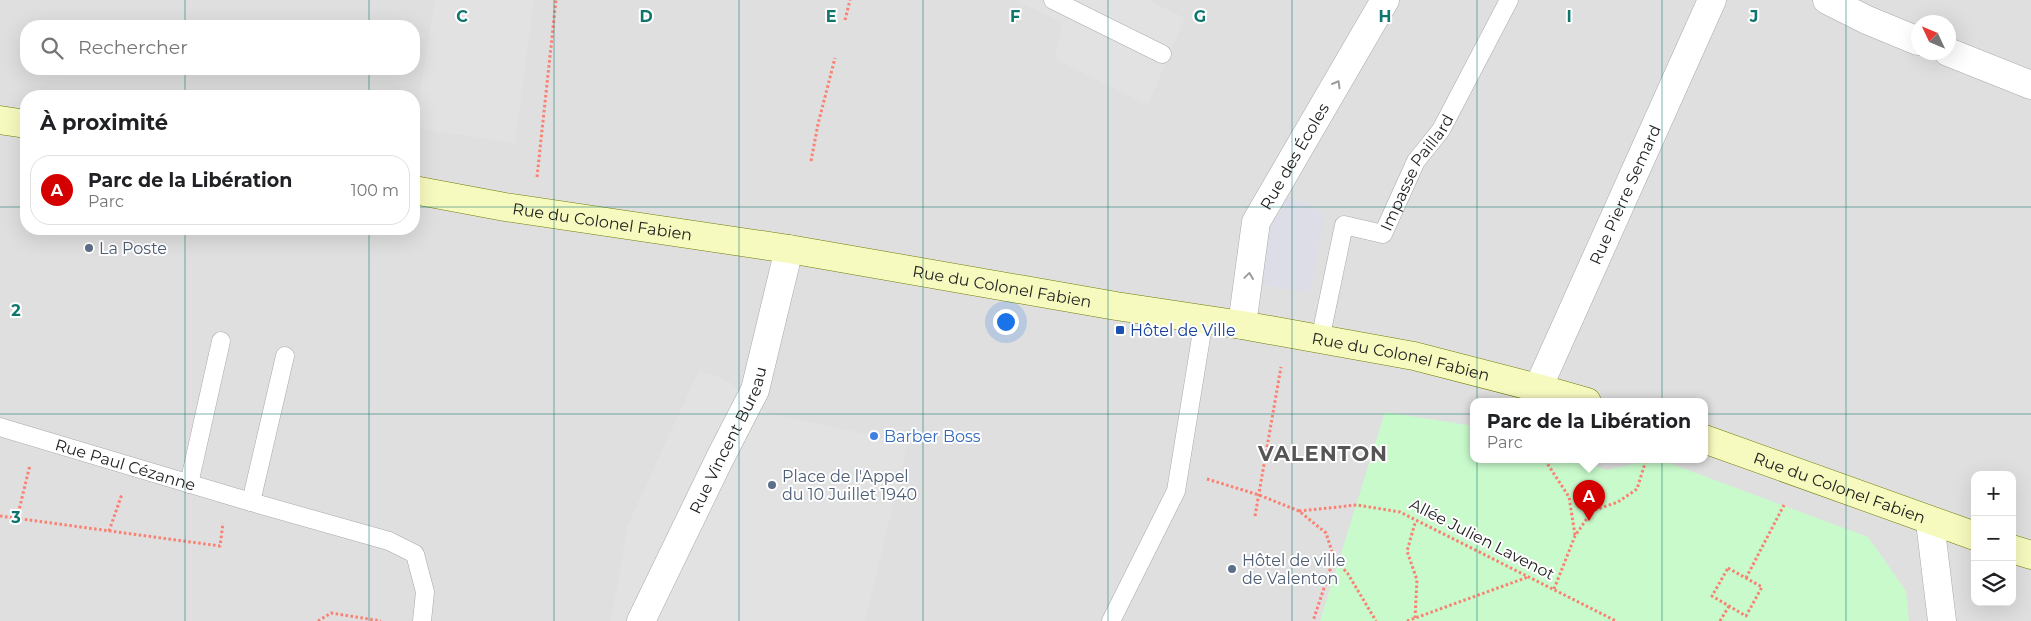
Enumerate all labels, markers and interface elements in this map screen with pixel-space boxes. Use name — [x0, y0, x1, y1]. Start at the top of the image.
text: C — [456, 7, 468, 26]
text: D — [639, 7, 653, 26]
text: E — [826, 7, 836, 26]
text: F — [1010, 7, 1020, 26]
text: G — [1194, 7, 1206, 26]
text: H — [1379, 7, 1391, 26]
text: I — [1566, 7, 1572, 26]
text: J — [1749, 7, 1758, 26]
north arrow — [1911, 15, 1956, 60]
search box — [20, 20, 420, 75]
icon: search — [38, 34, 66, 62]
text: Rechercher — [78, 36, 188, 59]
one-way arrow — [1330, 80, 1340, 89]
street label: Rue des Écoles — [1256, 99, 1333, 213]
text: À proximité — [40, 110, 168, 135]
street label: Impasse Paillard — [1376, 111, 1457, 234]
street label: Rue Pierre Semard — [1585, 122, 1664, 267]
text: Parc de la Libération — [88, 169, 292, 192]
text: A — [51, 181, 63, 200]
text: 100 m — [351, 181, 399, 200]
text: Parc — [88, 192, 124, 211]
street label: Rue du Colonel Fabien — [511, 199, 693, 244]
place label: La Poste — [99, 239, 167, 258]
marker: La Poste — [83, 242, 95, 254]
street label: Rue du Colonel Fabien — [911, 261, 1093, 311]
one-way arrow — [1243, 272, 1254, 280]
text: 2 — [11, 301, 21, 320]
your location — [993, 309, 1019, 335]
place label: Hôtel de Ville — [1130, 321, 1236, 340]
marker: Hôtel de Ville — [1114, 324, 1126, 336]
street label: Rue du Colonel Fabien — [1310, 328, 1492, 385]
street label: Rue Vincent Bureau — [685, 365, 770, 517]
popup — [1470, 398, 1708, 463]
text: Parc de la Libération — [1487, 410, 1691, 433]
place label: Barber Boss — [884, 427, 981, 446]
marker: Barber Boss — [868, 430, 880, 442]
text: Parc — [1487, 433, 1523, 452]
street label: Rue Paul Cézanne — [53, 435, 198, 494]
district label: VALENTON — [1257, 441, 1388, 466]
street label: Rue du Colonel Fabien — [1751, 448, 1928, 527]
place label: Place de l'Appel du 10 Juillet 1940 — [782, 467, 917, 504]
map controls — [1971, 471, 2016, 606]
button: + — [1971, 471, 2016, 516]
marker: Place de l'Appel du 10 Juillet 1940 — [766, 479, 778, 491]
pin: A — [1573, 480, 1605, 521]
street label: Allée Julien Lavenot — [1406, 494, 1558, 584]
text: 3 — [10, 508, 21, 527]
button: − — [1971, 516, 2016, 561]
place label: Hôtel de ville de Valenton — [1242, 551, 1345, 588]
button: layers — [1971, 561, 2016, 606]
marker: Hôtel de ville de Valenton — [1226, 563, 1238, 575]

